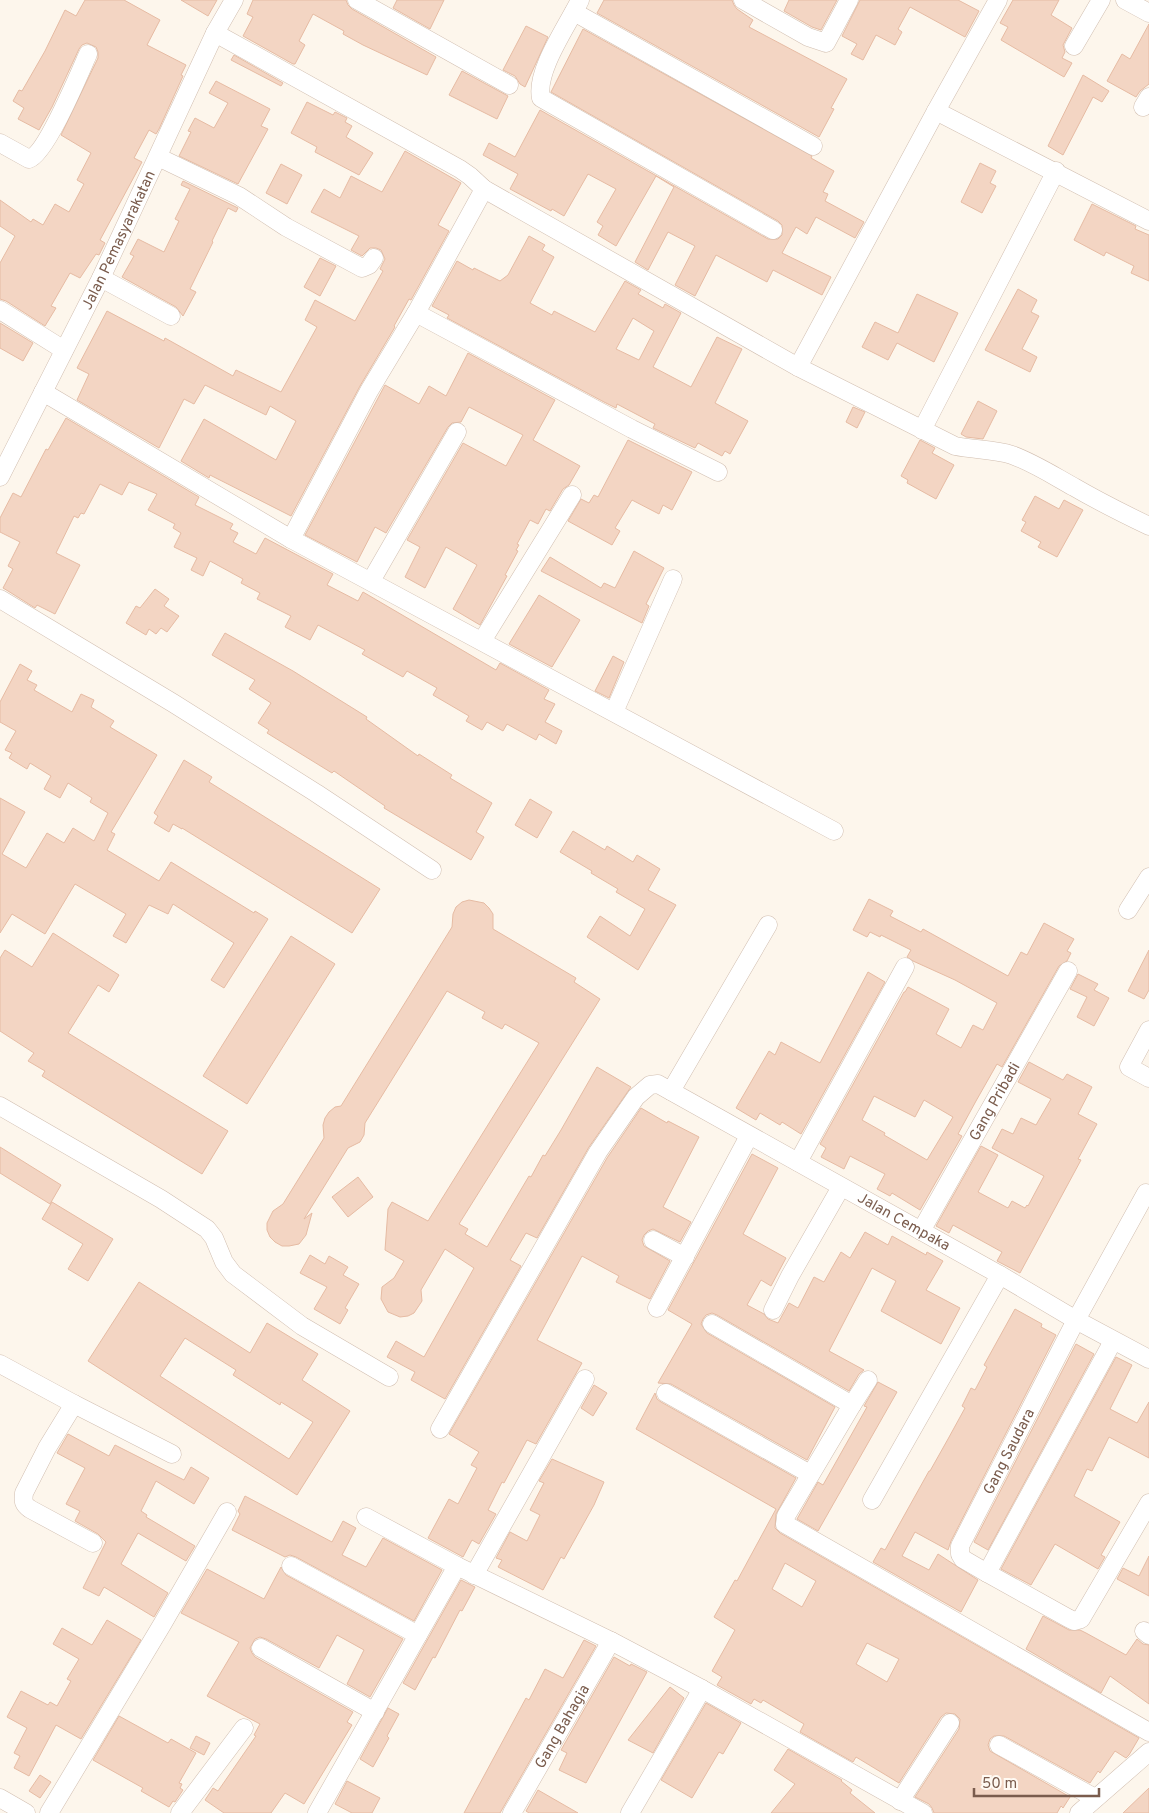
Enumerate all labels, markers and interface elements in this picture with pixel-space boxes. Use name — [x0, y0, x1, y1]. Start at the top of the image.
street label: Jalan Pemasyarakatan — [78, 168, 161, 313]
street label: Gang Pribadi — [966, 1059, 1025, 1145]
street label: Jalan Cempaka — [854, 1189, 953, 1256]
street label: Gang Saudara — [980, 1406, 1040, 1498]
street label: Gang Bahagia — [532, 1682, 595, 1772]
scale bar — [974, 1766, 1099, 1798]
text: 50 m — [982, 1775, 1017, 1794]

